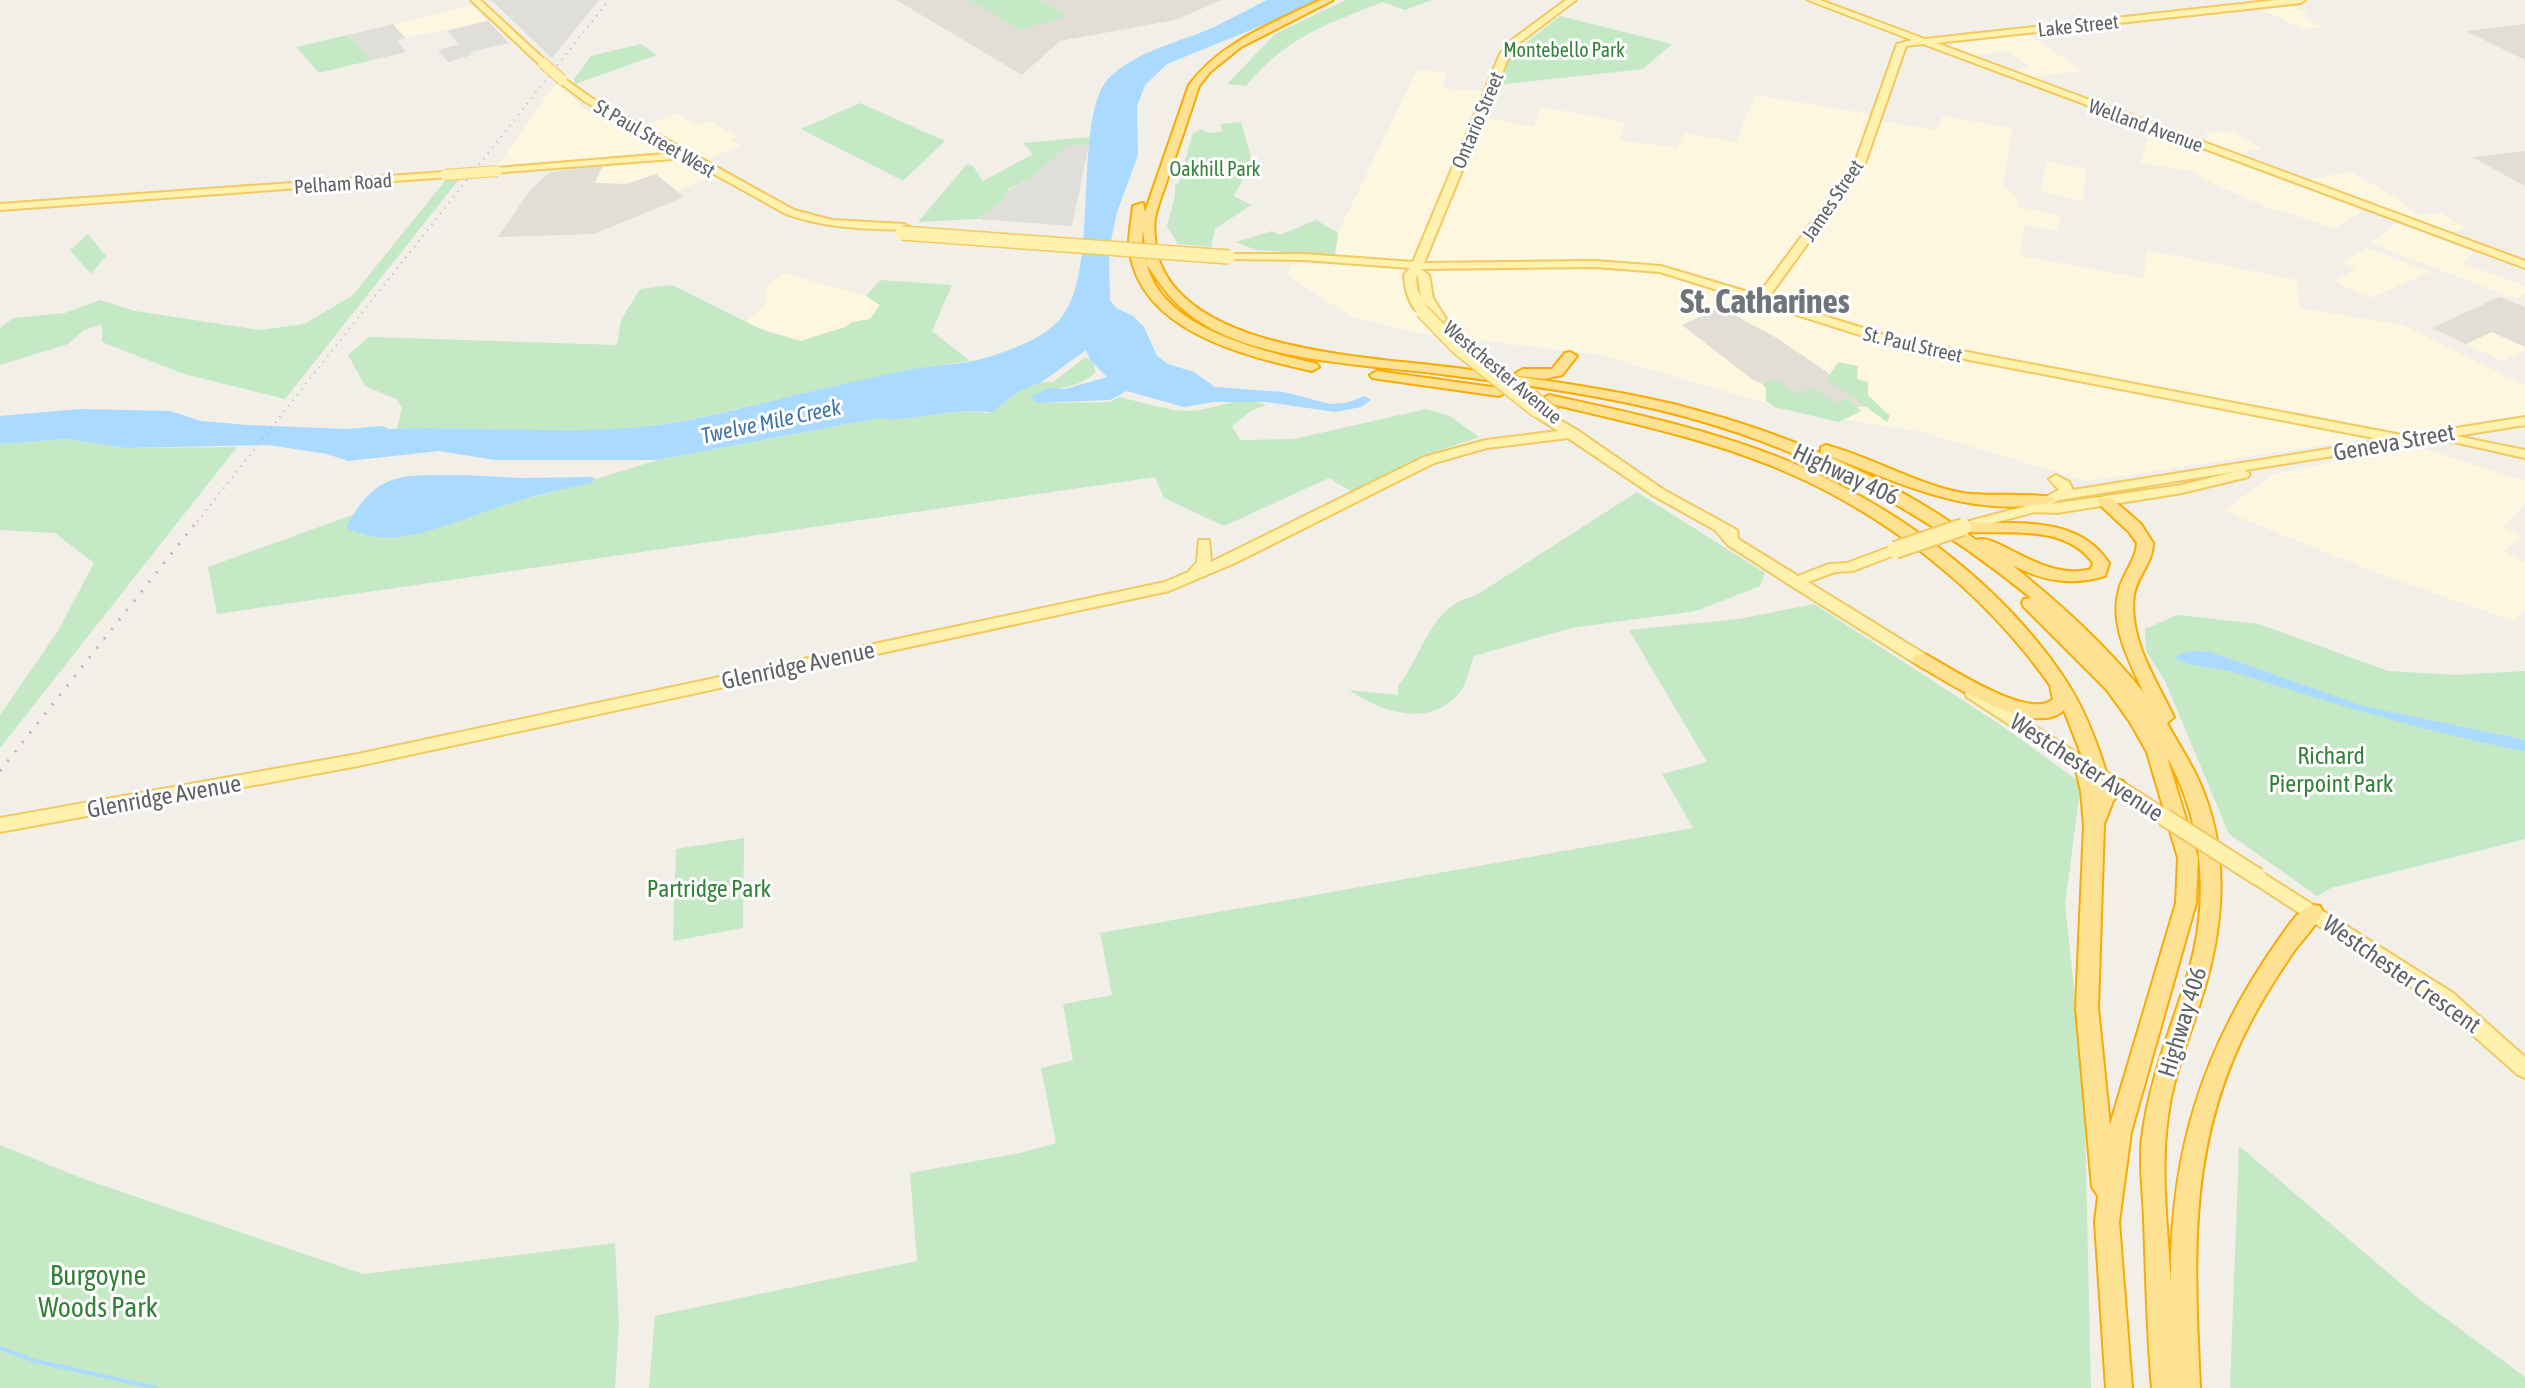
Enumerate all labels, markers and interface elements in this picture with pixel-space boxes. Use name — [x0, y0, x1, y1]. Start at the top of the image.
street label: Lake Street — [2036, 9, 2120, 41]
park label: Montebello Park — [1503, 38, 1625, 61]
street label: Ontario Street — [1446, 68, 1508, 172]
street label: St Paul Street West — [590, 94, 720, 182]
street label: Welland Avenue — [2086, 94, 2206, 156]
street label: James Street — [1796, 155, 1868, 245]
park label: Oakhill Park — [1170, 157, 1261, 180]
street label: Pelham Road — [293, 168, 393, 198]
district label: St. Catharines — [1680, 281, 1850, 320]
street label: Westchester Avenue — [1439, 316, 1567, 428]
street label: St. Paul Street — [1861, 321, 1965, 367]
water label: Twelve Mile Creek — [699, 393, 844, 449]
street label: Geneva Street — [2331, 418, 2457, 466]
street label: Highway 406 — [1789, 438, 1903, 510]
street label: Glenridge Avenue — [719, 636, 877, 694]
street label: Westchester Avenue — [2005, 707, 2169, 827]
park label: Richard Pierpoint Park — [2269, 742, 2394, 797]
street label: Glenridge Avenue — [85, 769, 243, 823]
park label: Partridge Park — [647, 875, 772, 902]
street label: Westchester Crescent — [2318, 910, 2486, 1038]
street label: Highway 406 — [2152, 964, 2212, 1080]
park label: Burgoyne Woods Park — [38, 1259, 158, 1323]

